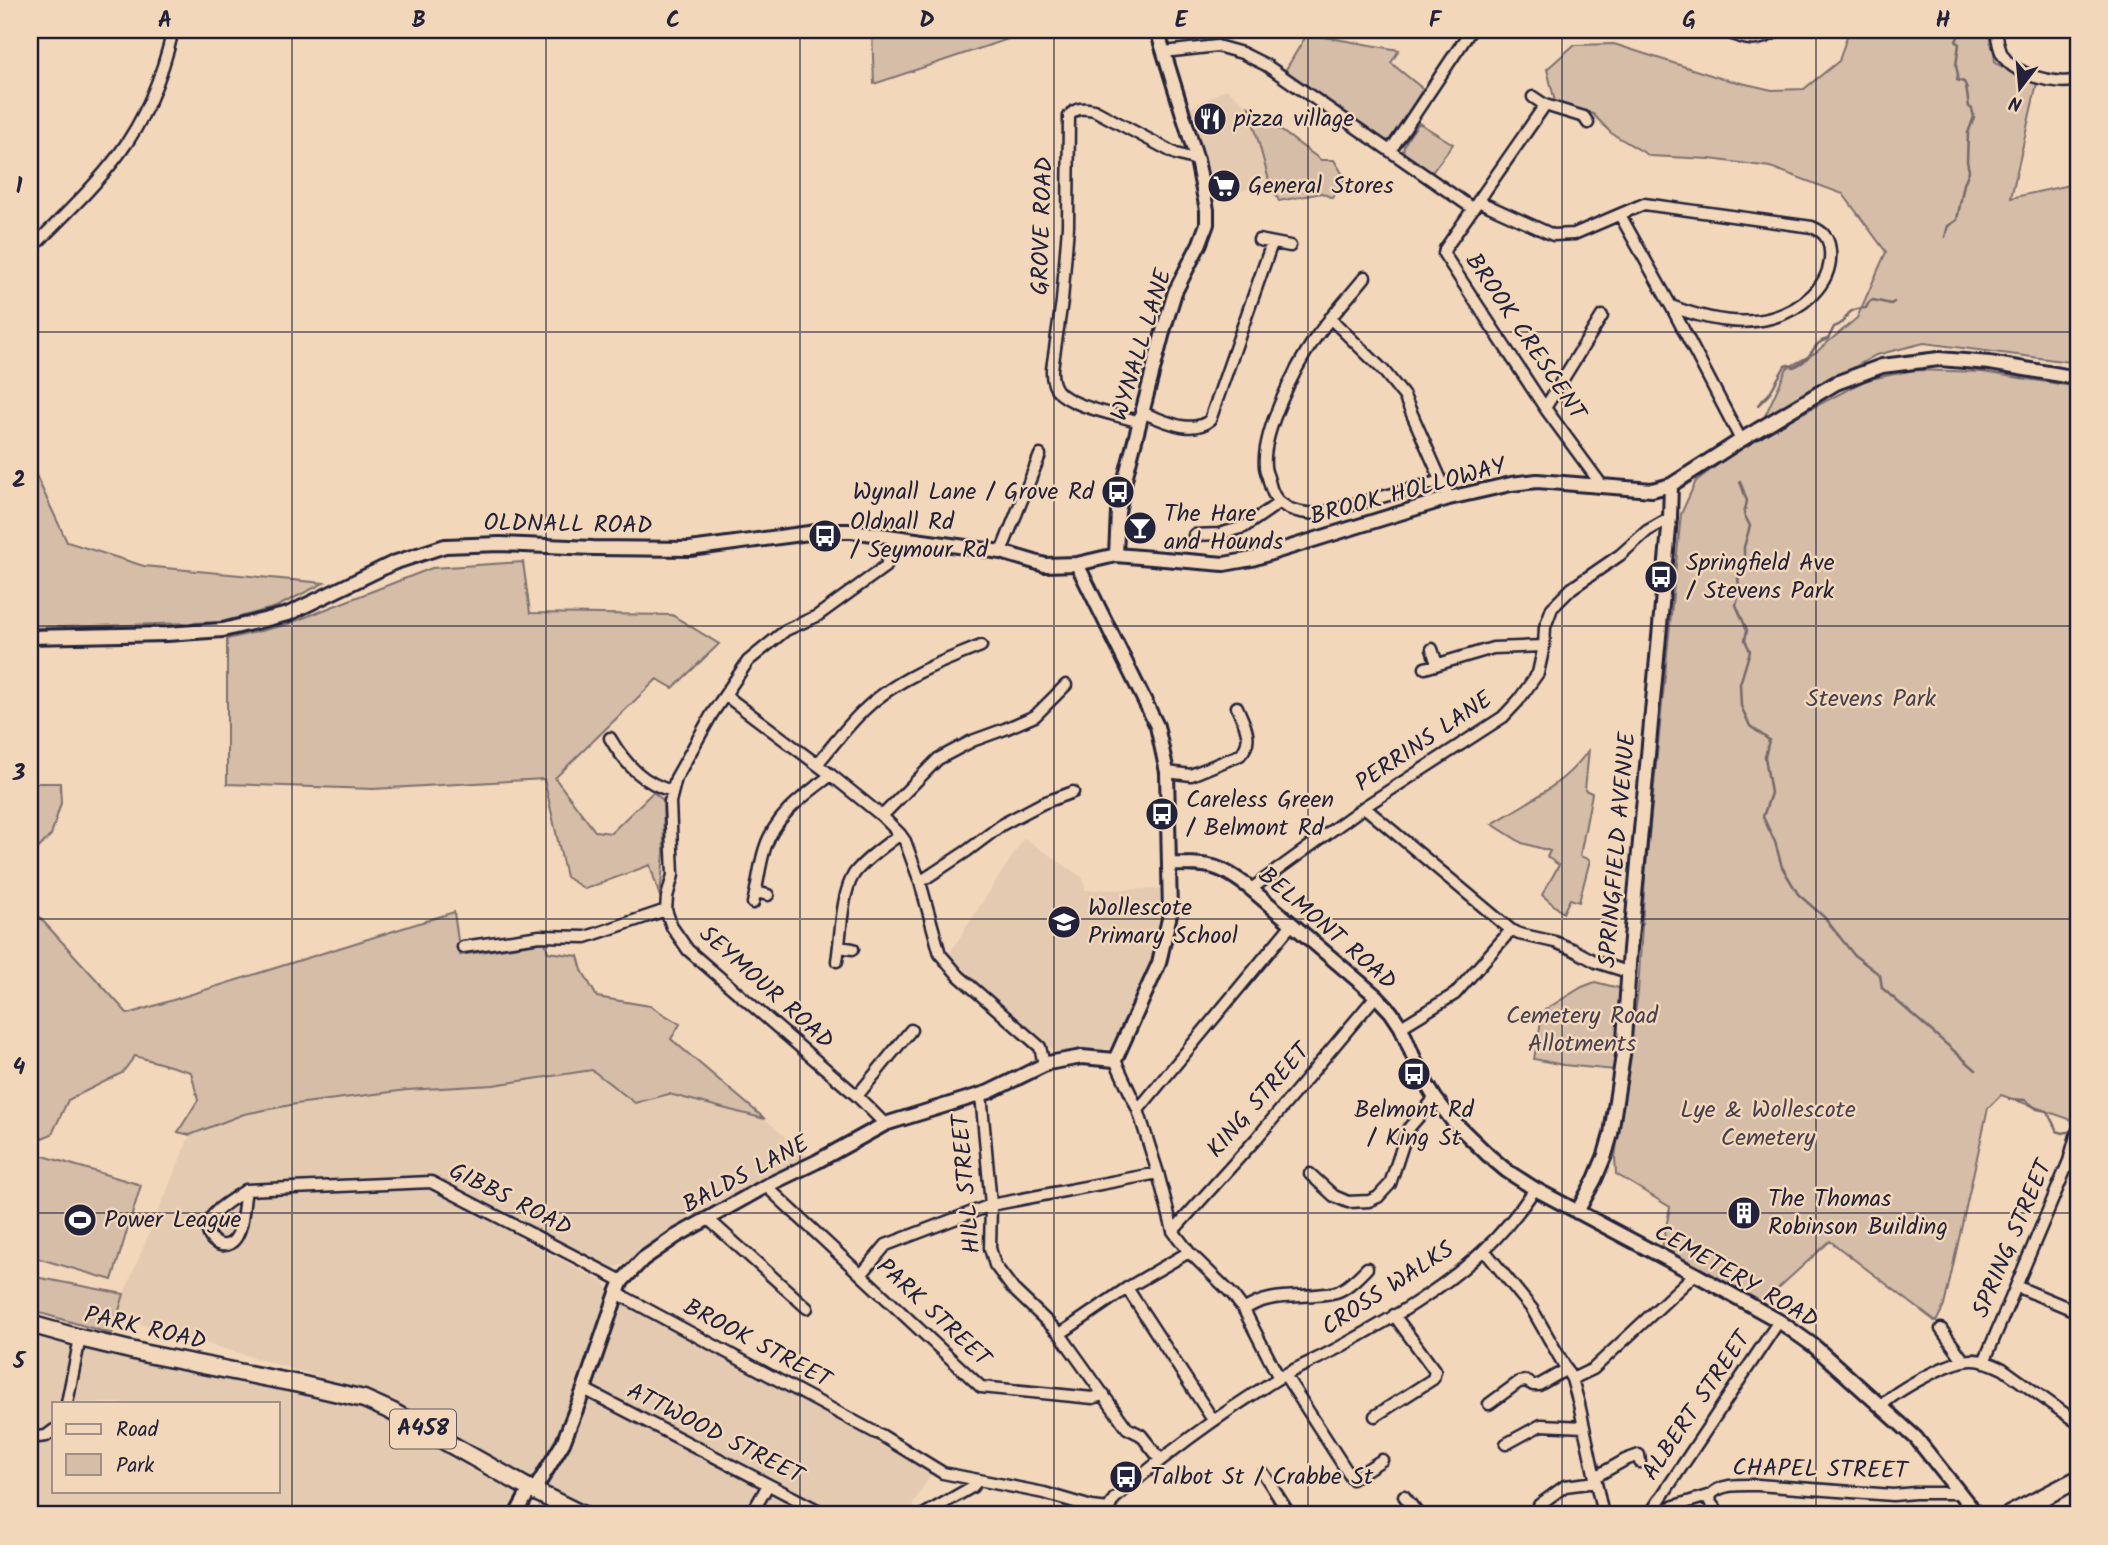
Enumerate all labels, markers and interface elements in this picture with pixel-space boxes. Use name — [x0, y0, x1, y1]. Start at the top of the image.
text: A — [158, 3, 172, 39]
text: B — [412, 3, 426, 39]
text: C — [666, 3, 680, 39]
text: D — [919, 3, 935, 39]
text: E — [1175, 3, 1189, 39]
text: F — [1429, 3, 1443, 39]
text: G — [1682, 3, 1696, 39]
text: H — [1936, 3, 1951, 39]
north arrow — [1986, 52, 2056, 122]
text: N — [2006, 86, 2026, 118]
restaurant icon: pizza village — [1191, 100, 1229, 138]
place label: pizza village — [1233, 100, 1354, 139]
street label: GROVE ROAD — [1021, 156, 1065, 296]
supermarket icon: General Stores — [1205, 167, 1243, 205]
place label: General Stores — [1248, 167, 1394, 206]
text: 1 — [16, 169, 23, 205]
street label: BROOK CRESCENT — [1454, 245, 1597, 431]
street label: WYNALL LANE — [1100, 263, 1184, 426]
street label: BROOK HOLLOWAY — [1306, 447, 1511, 537]
text: 2 — [12, 463, 26, 499]
place label: Wynall Lane / Grove Rd — [853, 473, 1095, 512]
bus stop icon: Wynall Lane / Grove Rd — [1099, 473, 1137, 511]
place label: The Hare and Hounds — [1164, 495, 1283, 562]
place label: Oldnall Rd / Seymour Rd — [850, 503, 989, 570]
street label: OLDNALL ROAD — [483, 504, 653, 546]
bar icon: The Hare and Hounds — [1121, 509, 1159, 547]
bus stop icon: Oldnall Rd / Seymour Rd — [806, 517, 844, 555]
place label: Springfield Ave / Stevens Park — [1686, 544, 1835, 611]
bus stop icon: Springfield Ave / Stevens Park — [1642, 558, 1680, 596]
park label: Stevens Park — [1806, 680, 1937, 719]
street label: PERRINS LANE — [1347, 681, 1502, 803]
street label: SPRINGFIELD AVENUE — [1588, 730, 1648, 969]
text: 3 — [12, 756, 26, 792]
place label: Careless Green / Belmont Rd — [1186, 781, 1334, 848]
bus stop icon: Careless Green / Belmont Rd — [1143, 795, 1181, 833]
street label: BELMONT ROAD — [1249, 857, 1405, 1001]
place label: Wollescote Primary School — [1088, 889, 1238, 956]
school or university icon: Wollescote Primary School — [1045, 903, 1083, 941]
street label: SEYMOUR ROAD — [689, 916, 843, 1060]
park label: Cemetery Road Allotments — [1506, 997, 1659, 1064]
street label: KING STREET — [1197, 1033, 1322, 1168]
text: 4 — [13, 1050, 26, 1086]
bus stop icon: Belmont Rd / King St — [1395, 1055, 1433, 1093]
place label: Belmont Rd / King St — [1354, 1091, 1475, 1158]
park label: Lye & Wollescote Cemetery — [1680, 1091, 1856, 1158]
street label: HILL STREET — [941, 1110, 993, 1255]
street label: BALDS LANE — [676, 1125, 817, 1225]
street label: GIBBS ROAD — [442, 1152, 578, 1248]
street label: SPRING STREET — [1962, 1152, 2065, 1324]
place label: The Thomas Robinson Building — [1768, 1180, 1948, 1247]
building icon: The Thomas Robinson Building — [1725, 1194, 1763, 1232]
sports icon: Power League — [61, 1201, 99, 1239]
place label: Power League — [104, 1201, 242, 1240]
street label: CEMETERY ROAD — [1646, 1214, 1826, 1340]
street label: CROSS WALKS — [1314, 1231, 1462, 1347]
street label: PARK STREET — [866, 1249, 1001, 1379]
street label: BROOK STREET — [676, 1289, 840, 1401]
street label: PARK ROAD — [80, 1296, 210, 1362]
street label: ALBERT STREET — [1632, 1321, 1763, 1489]
text: 5 — [12, 1344, 27, 1380]
street label: ATTWOOD STREET — [620, 1373, 812, 1496]
legend — [52, 1402, 280, 1492]
road number: A458 — [390, 1410, 456, 1448]
text: Road — [116, 1414, 159, 1447]
street label: CHAPEL STREET — [1732, 1449, 1910, 1491]
text: Park — [116, 1450, 154, 1483]
bus stop icon: Talbot St / Crabbe St — [1107, 1458, 1145, 1496]
place label: Talbot St / Crabbe St — [1150, 1458, 1374, 1497]

